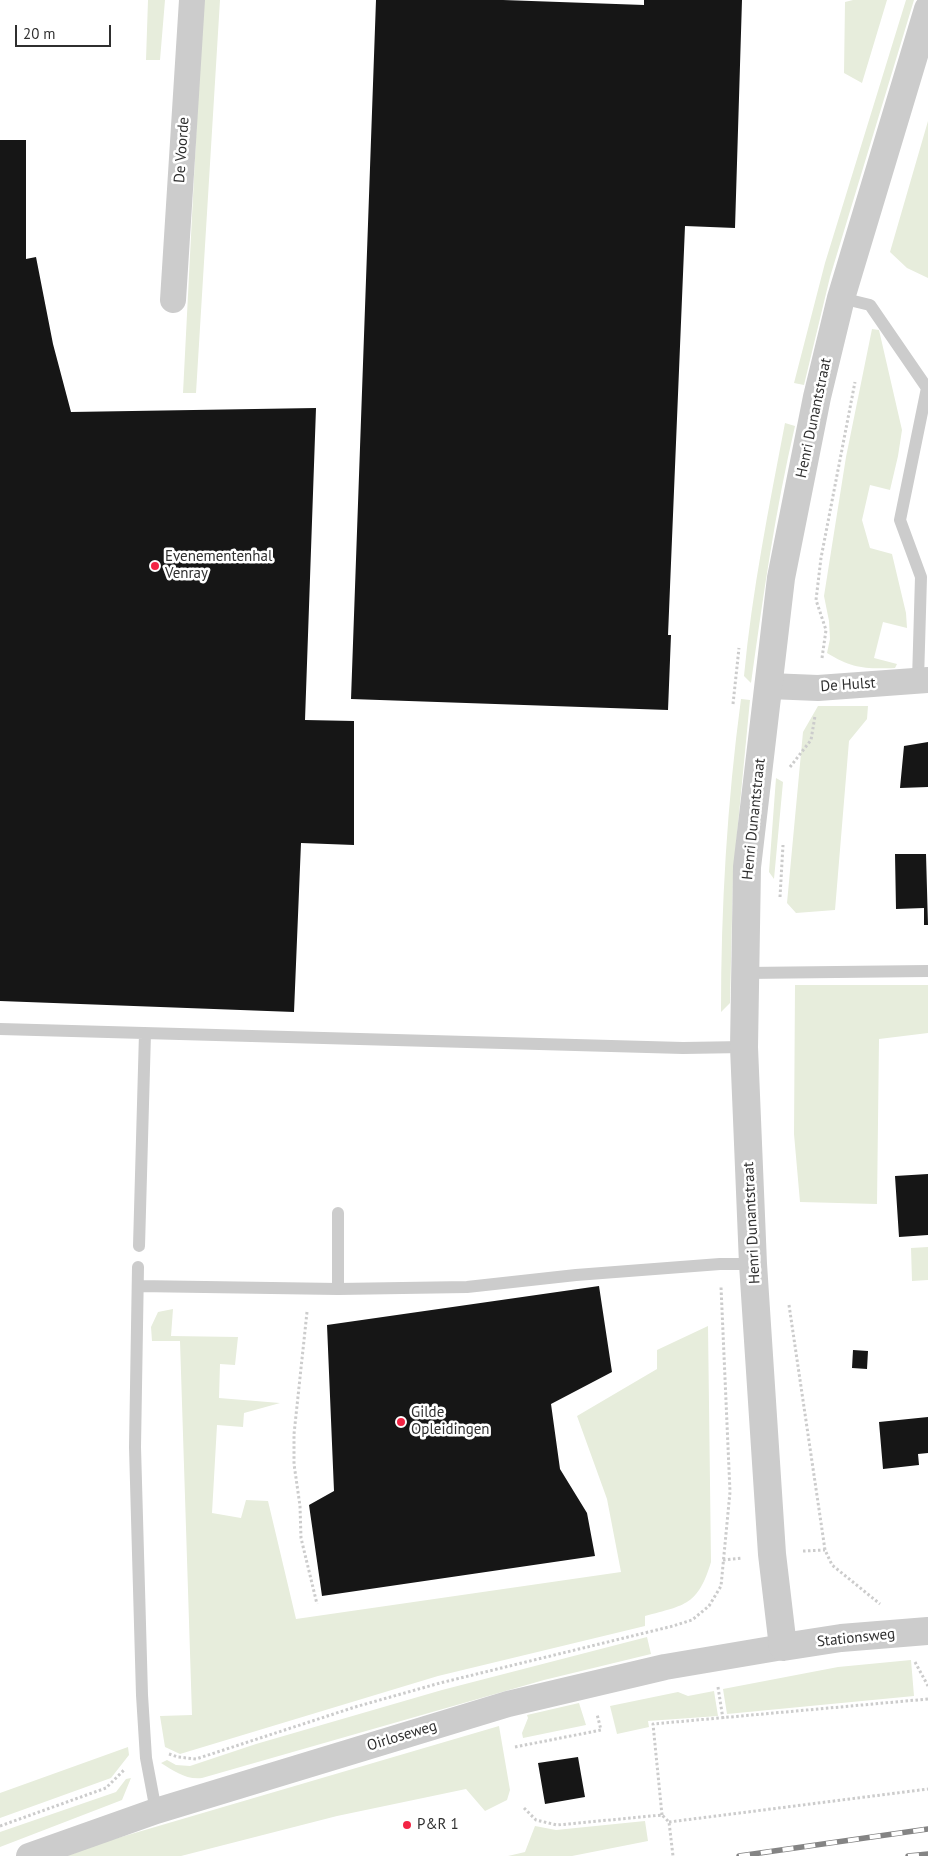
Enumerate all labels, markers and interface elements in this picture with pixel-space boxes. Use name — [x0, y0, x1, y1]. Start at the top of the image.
scale bar — [18, 15, 114, 47]
text: 20 m — [23, 24, 56, 43]
street label: De Voorde — [171, 116, 193, 184]
street label: Henri Dunantstraat — [792, 356, 836, 480]
place label: Evenementenhal Venray — [165, 548, 272, 583]
marker: Evenementenhal Venray — [149, 560, 161, 572]
street label: De Hulst — [820, 674, 876, 696]
street label: Henri Dunantstraat — [739, 757, 769, 881]
street label: Henri Dunantstraat — [740, 1161, 764, 1285]
place label: Gilde Opleidingen — [411, 1404, 490, 1439]
marker: Gilde Opleidingen — [395, 1416, 407, 1428]
street label: Stationsweg — [816, 1625, 896, 1651]
street label: Oirloseweg — [365, 1717, 439, 1755]
place label: P&R 1 — [417, 1816, 459, 1834]
marker: P&R 1 — [401, 1819, 413, 1831]

